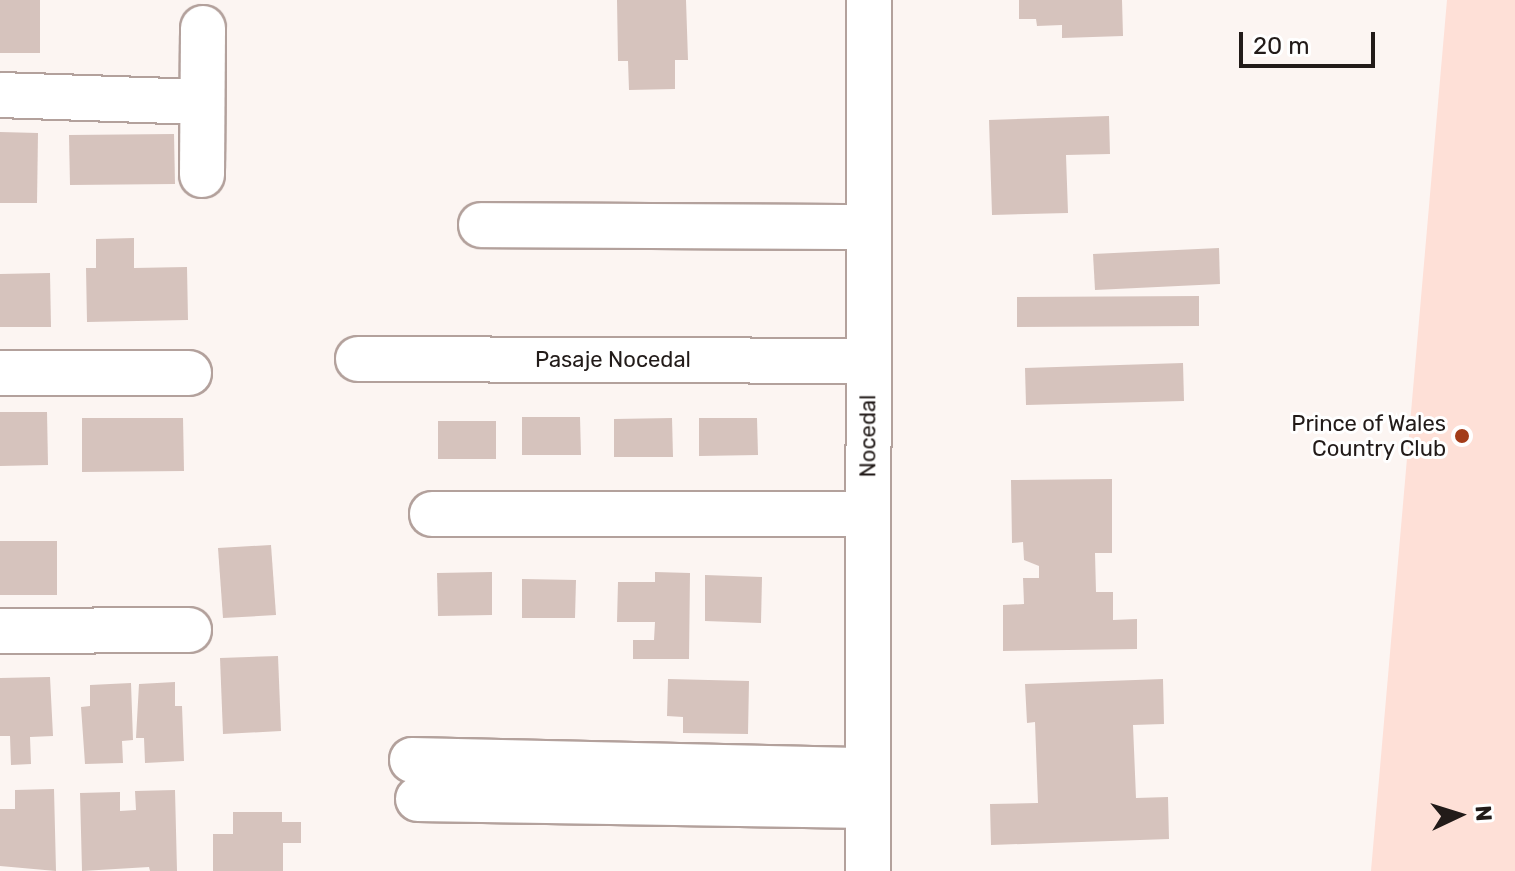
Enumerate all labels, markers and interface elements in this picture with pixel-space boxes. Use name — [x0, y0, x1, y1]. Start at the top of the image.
scale bar — [1243, 16, 1379, 66]
text: 20 m — [1253, 32, 1310, 60]
street label: Pasaje Nocedal — [535, 347, 691, 373]
street label: Nocedal — [855, 395, 881, 477]
place label: Prince of Wales Country Club — [1290, 410, 1446, 462]
marker: Prince of Wales Country Club — [1453, 427, 1471, 445]
north arrow — [1419, 775, 1499, 855]
text: N — [1469, 804, 1497, 822]

